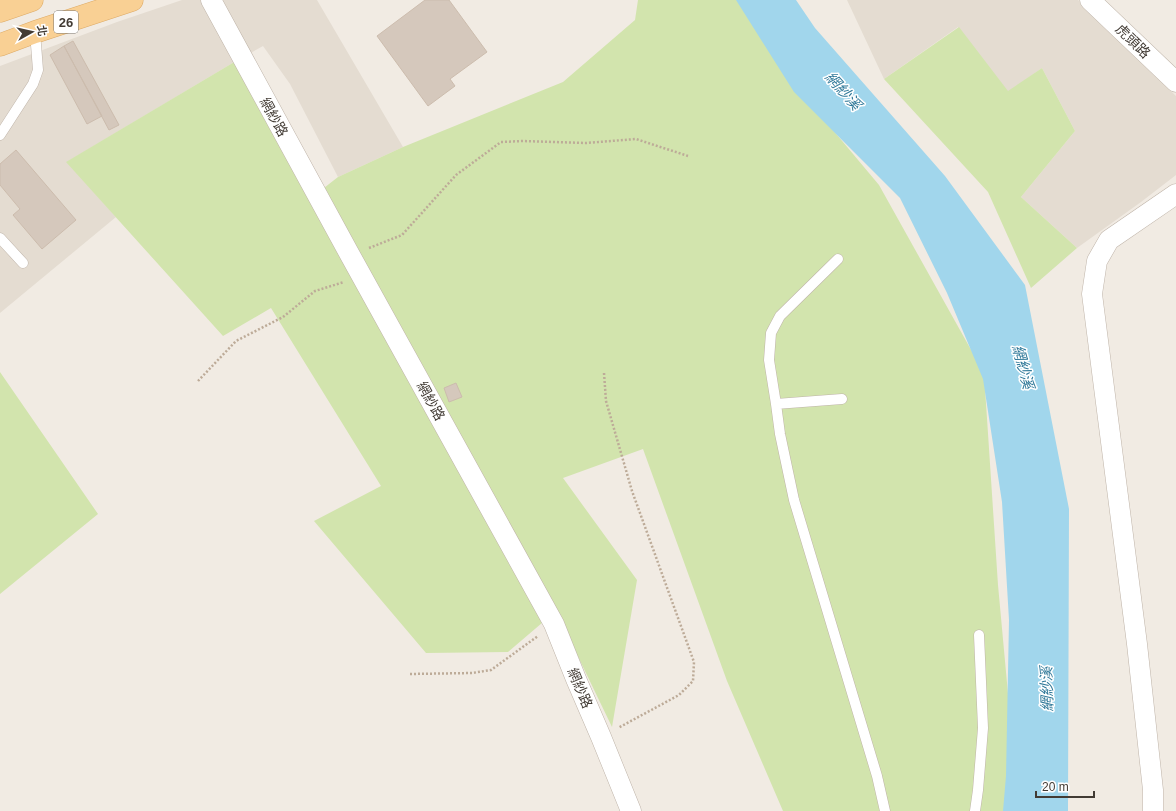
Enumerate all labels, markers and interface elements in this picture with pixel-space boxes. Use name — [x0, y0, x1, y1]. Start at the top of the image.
road number: 26 — [54, 11, 78, 33]
north arrow — [12, 12, 52, 52]
street label: 虎頭路 — [1112, 21, 1154, 61]
text: 北 — [35, 24, 49, 37]
water label: 網紗溪 — [822, 68, 866, 115]
street label: 網紗路 — [257, 95, 291, 139]
water label: 網紗溪 — [1009, 343, 1038, 393]
street label: 網紗路 — [414, 379, 448, 423]
water label: 網紗溪 — [1038, 664, 1055, 712]
street label: 網紗路 — [564, 666, 596, 710]
scale bar — [1036, 773, 1094, 799]
text: 20 m — [1042, 780, 1069, 794]

